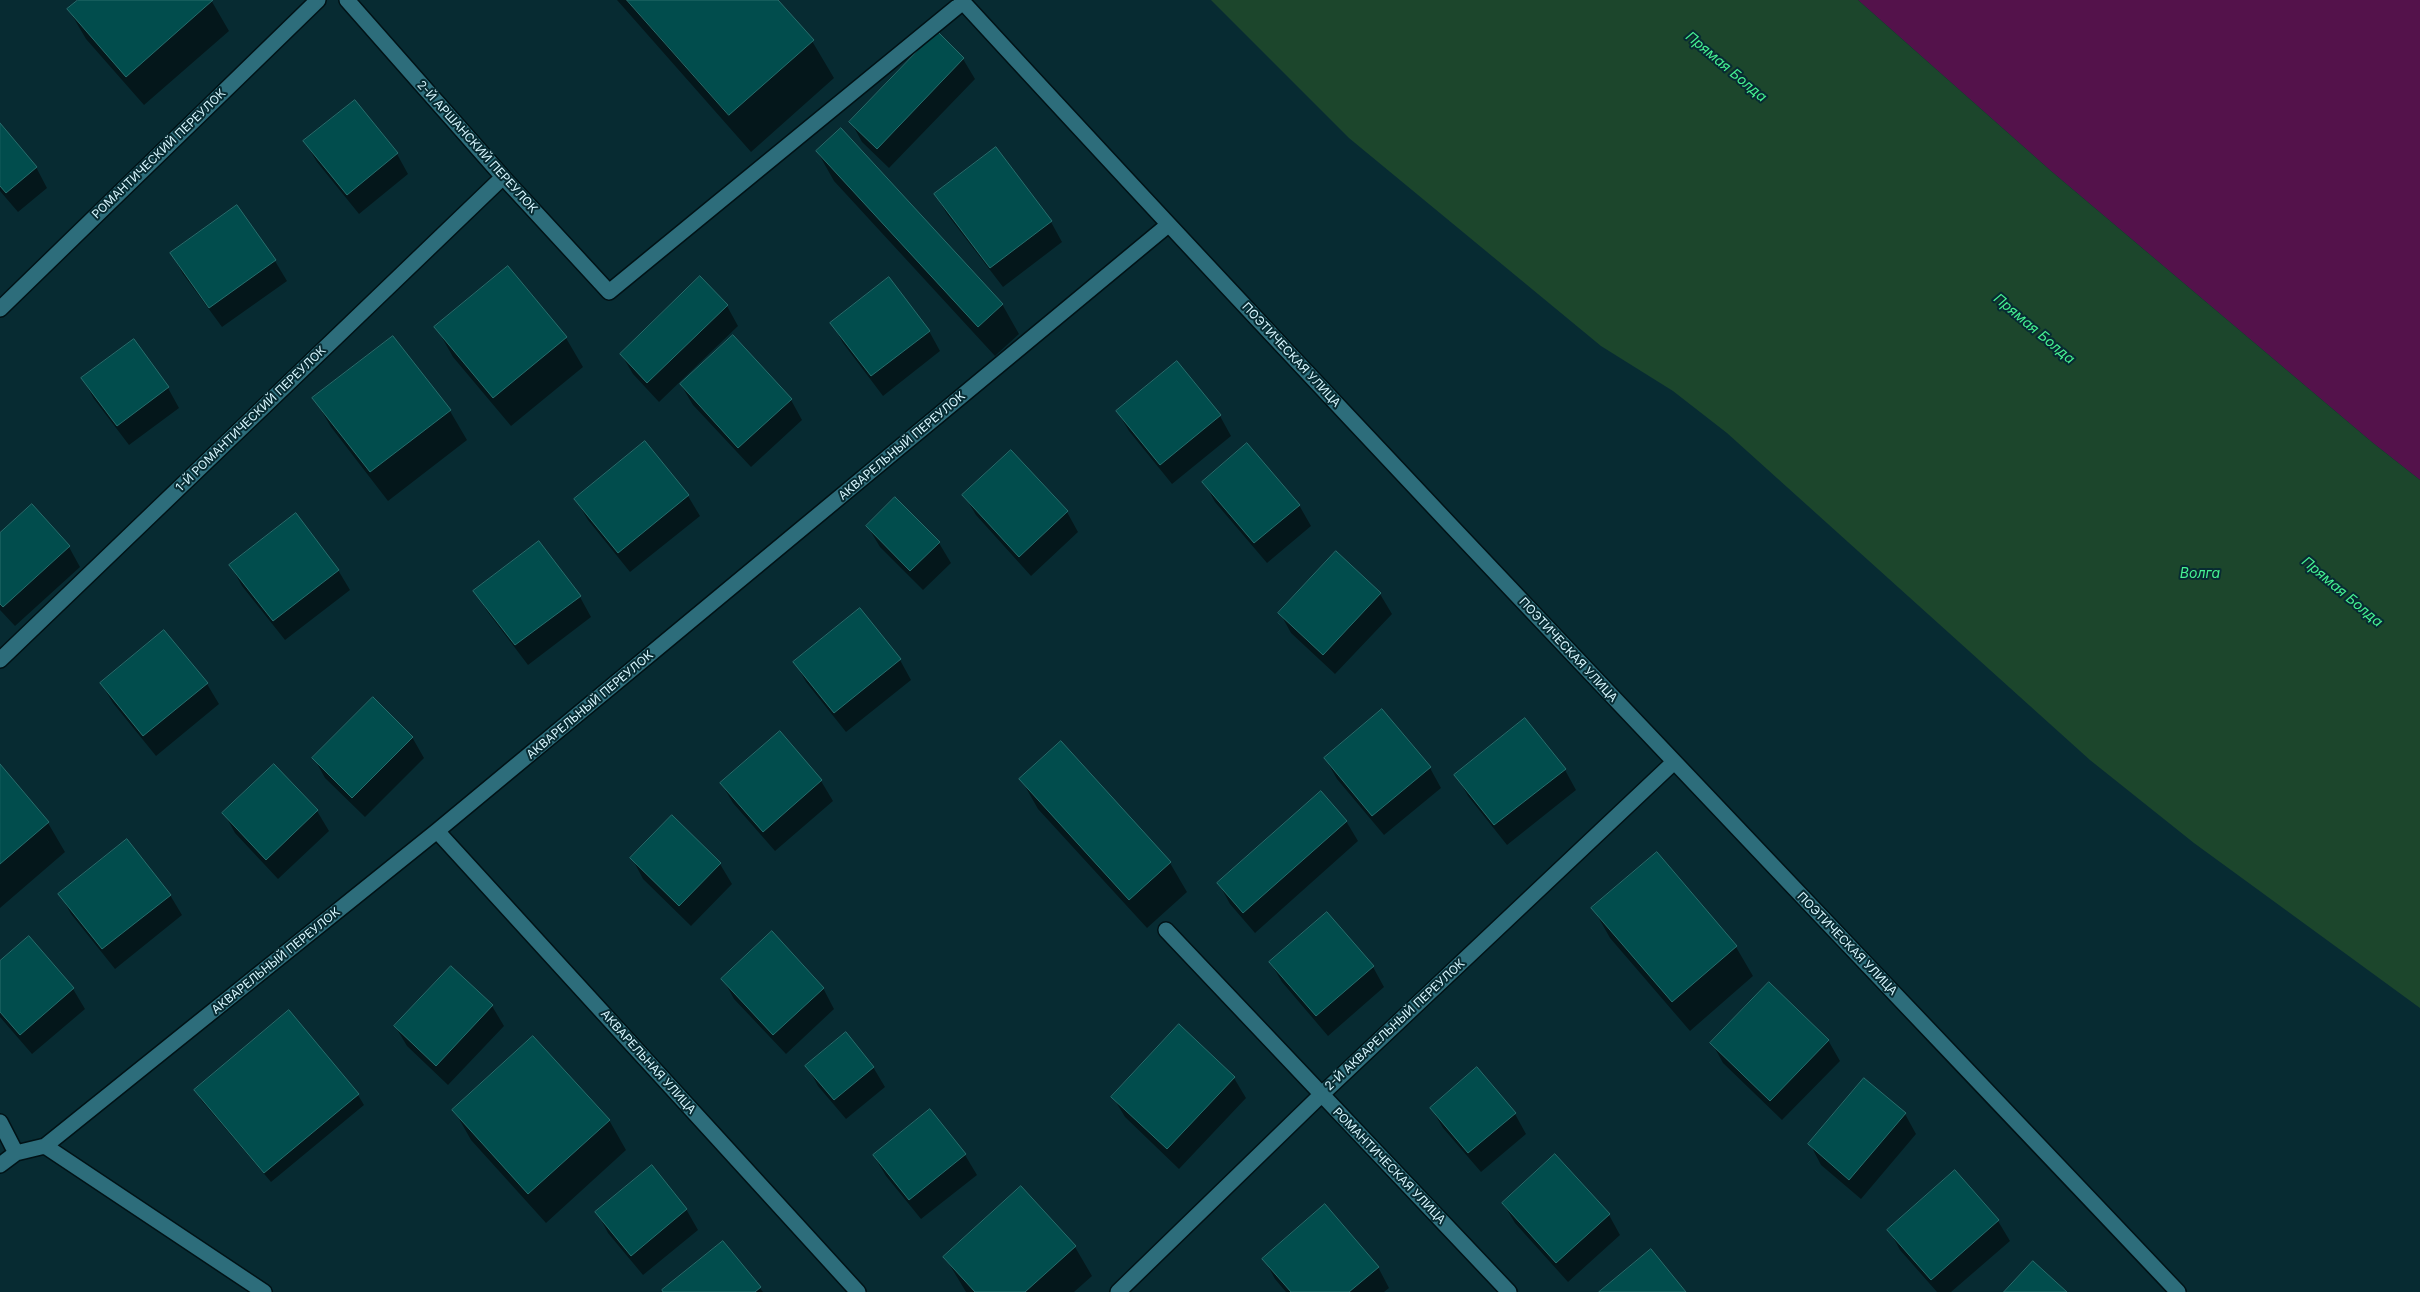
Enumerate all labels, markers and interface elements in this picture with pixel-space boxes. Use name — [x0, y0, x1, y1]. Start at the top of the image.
water label: Прямая Болда — [1682, 28, 1770, 106]
street label: 2-Й АРШАНСКИЙ ПЕРЕУЛОК — [414, 78, 540, 216]
street label: РОМАНТИЧЕСКИЙ ПЕРЕУЛОК — [89, 86, 229, 222]
water label: Прямая Болда — [1990, 290, 2078, 368]
street label: ПОЭТИЧЕСКАЯ УЛИЦА — [1239, 300, 1343, 410]
street label: 1-Й РОМАНТИЧЕСКИЙ ПЕРЕУЛОК — [173, 343, 329, 495]
street label: АКВАРЕЛЬНЫЙ ПЕРЕУЛОК — [836, 389, 968, 503]
water label: Прямая Болда — [2298, 553, 2386, 631]
water label: Волга — [2180, 566, 2220, 582]
street label: ПОЭТИЧЕСКАЯ УЛИЦА — [1516, 595, 1620, 705]
street label: АКВАРЕЛЬНЫЙ ПЕРЕУЛОК — [524, 648, 656, 762]
street label: ПОЭТИЧЕСКАЯ УЛИЦА — [1794, 890, 1900, 998]
street label: АКВАРЕЛЬНЫЙ ПЕРЕУЛОК — [209, 905, 343, 1017]
street label: 2-Й АКВАРЕЛЬНЫЙ ПЕРЕУЛОК — [1322, 956, 1468, 1094]
street label: АКВАРЕЛЬНАЯ УЛИЦА — [598, 1007, 698, 1117]
street label: РОМАНТИЧЕСКАЯ УЛИЦА — [1330, 1105, 1448, 1227]

